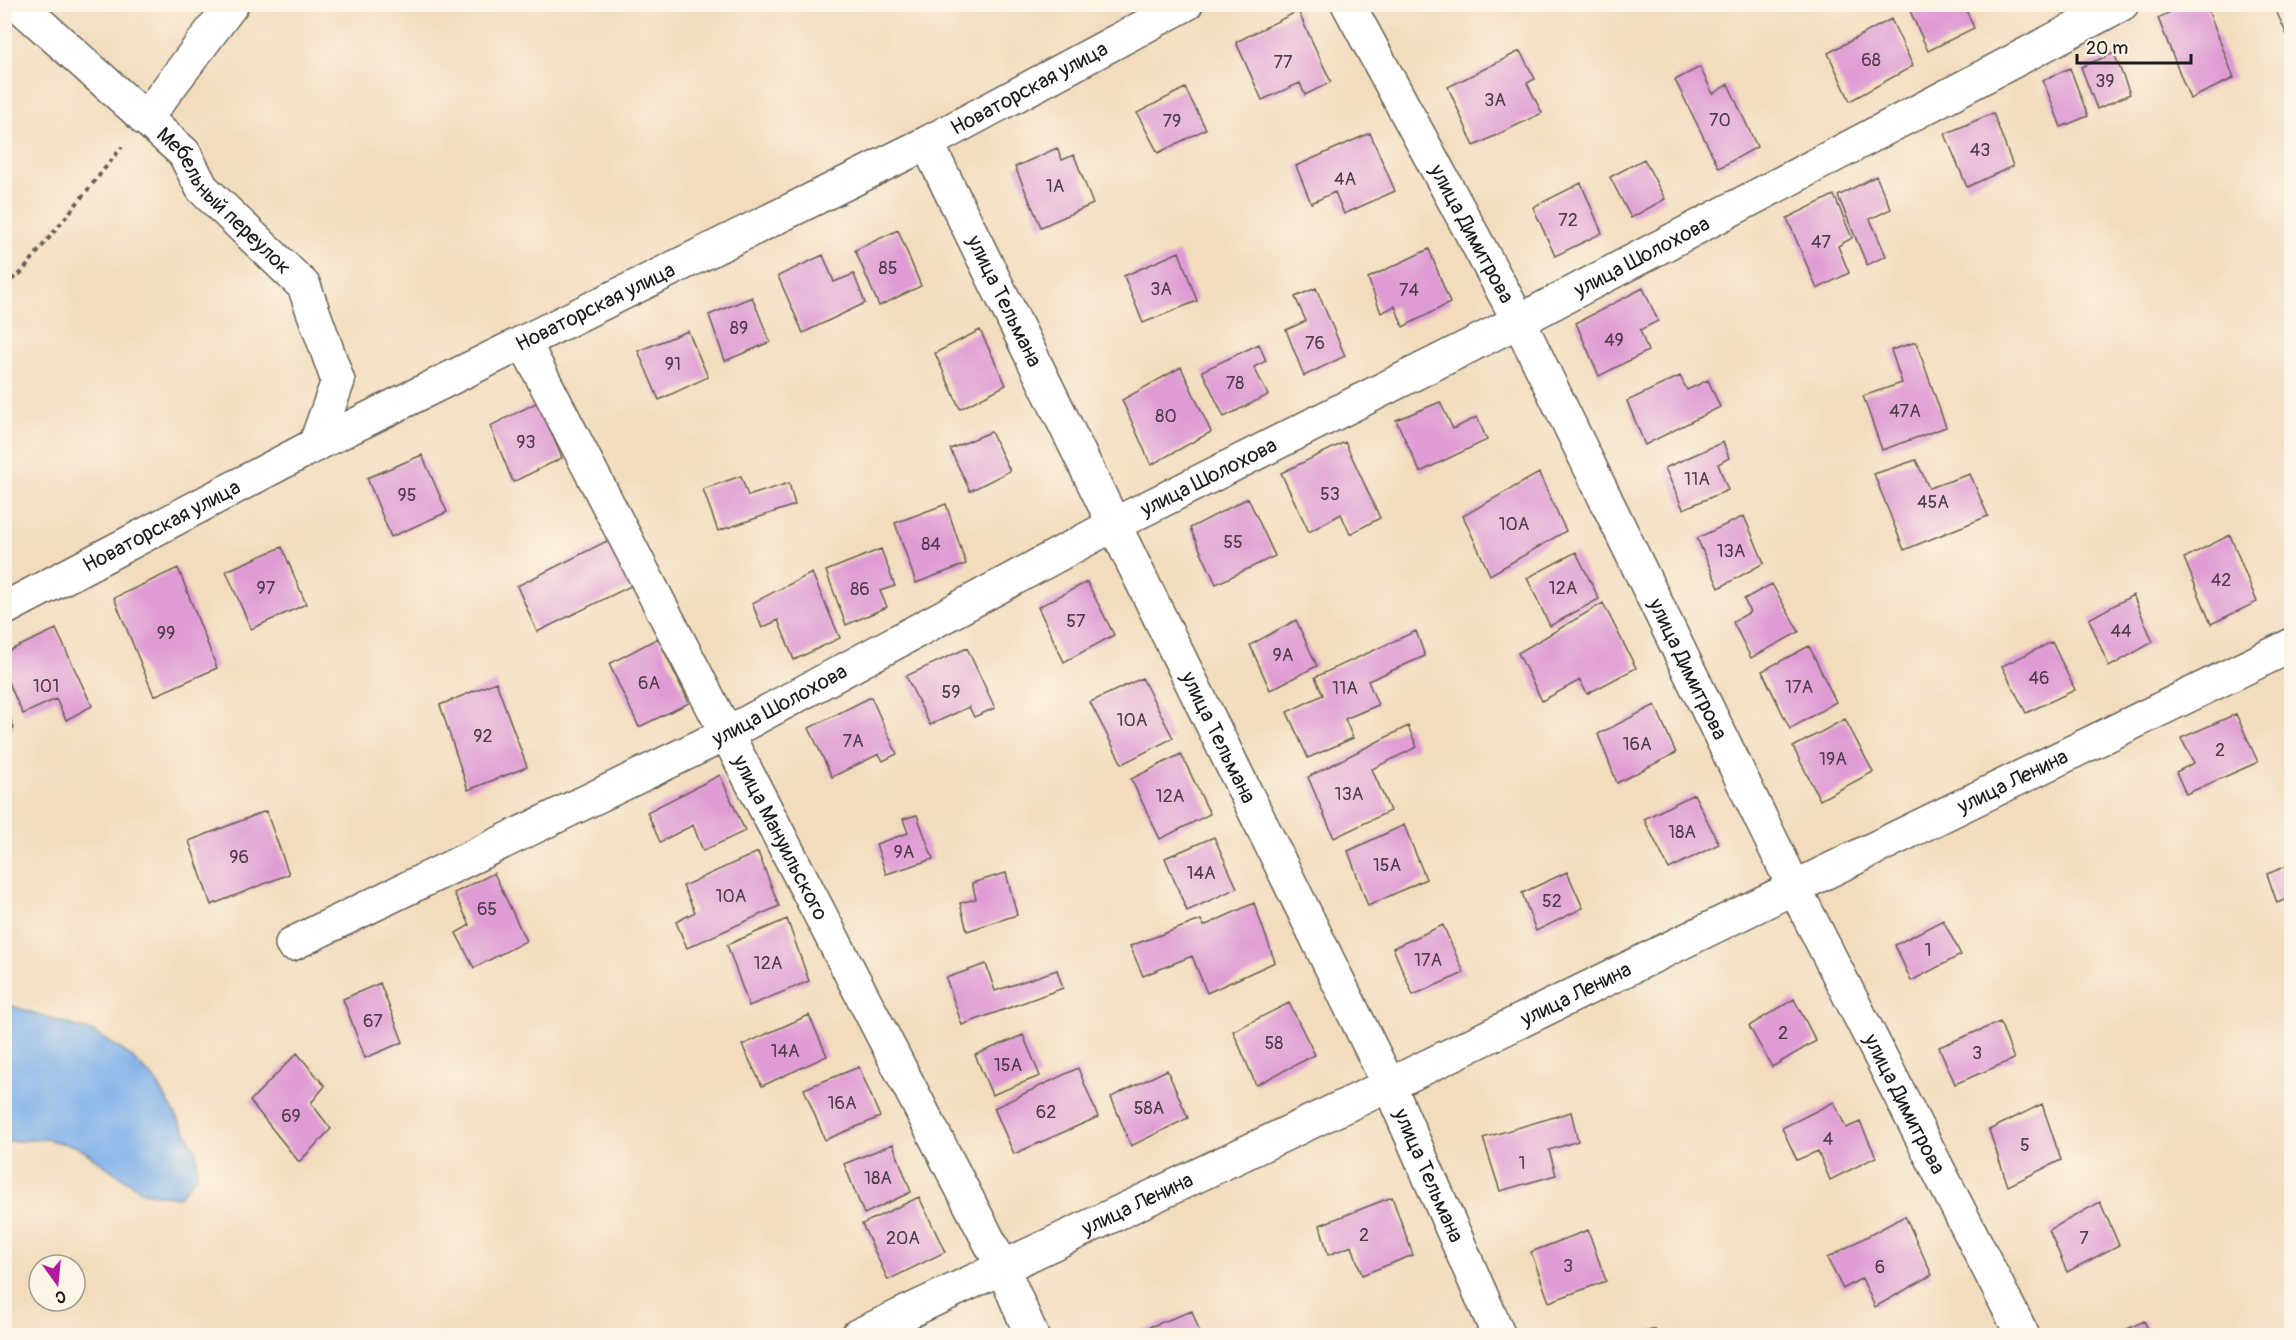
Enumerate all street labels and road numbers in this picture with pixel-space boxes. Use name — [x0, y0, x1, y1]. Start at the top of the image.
street label: Новаторская улица — [946, 35, 1113, 142]
street label: Мебельный переулок — [151, 122, 297, 281]
street label: улица Димитрова — [1423, 159, 1520, 308]
street label: улица Шолохова — [1569, 210, 1714, 304]
street label: улица Тельмана — [960, 230, 1048, 372]
street label: Новаторская улица — [511, 256, 680, 358]
street label: улица Шолохова — [1135, 432, 1282, 523]
street label: Новаторская улица — [78, 474, 245, 579]
street label: улица Димитрова — [1641, 593, 1733, 744]
street label: улица Шолохова — [707, 658, 852, 753]
street label: улица Тельмана — [1174, 666, 1262, 808]
street label: улица Ленина — [1952, 743, 2073, 820]
street label: улица Мануильского — [726, 750, 834, 925]
street label: улица Ленина — [1515, 956, 1636, 1033]
street label: улица Димитрова — [1857, 1029, 1951, 1179]
street label: улица Тельмана — [1387, 1104, 1469, 1247]
street label: улица Ленина — [1077, 1166, 1198, 1242]

